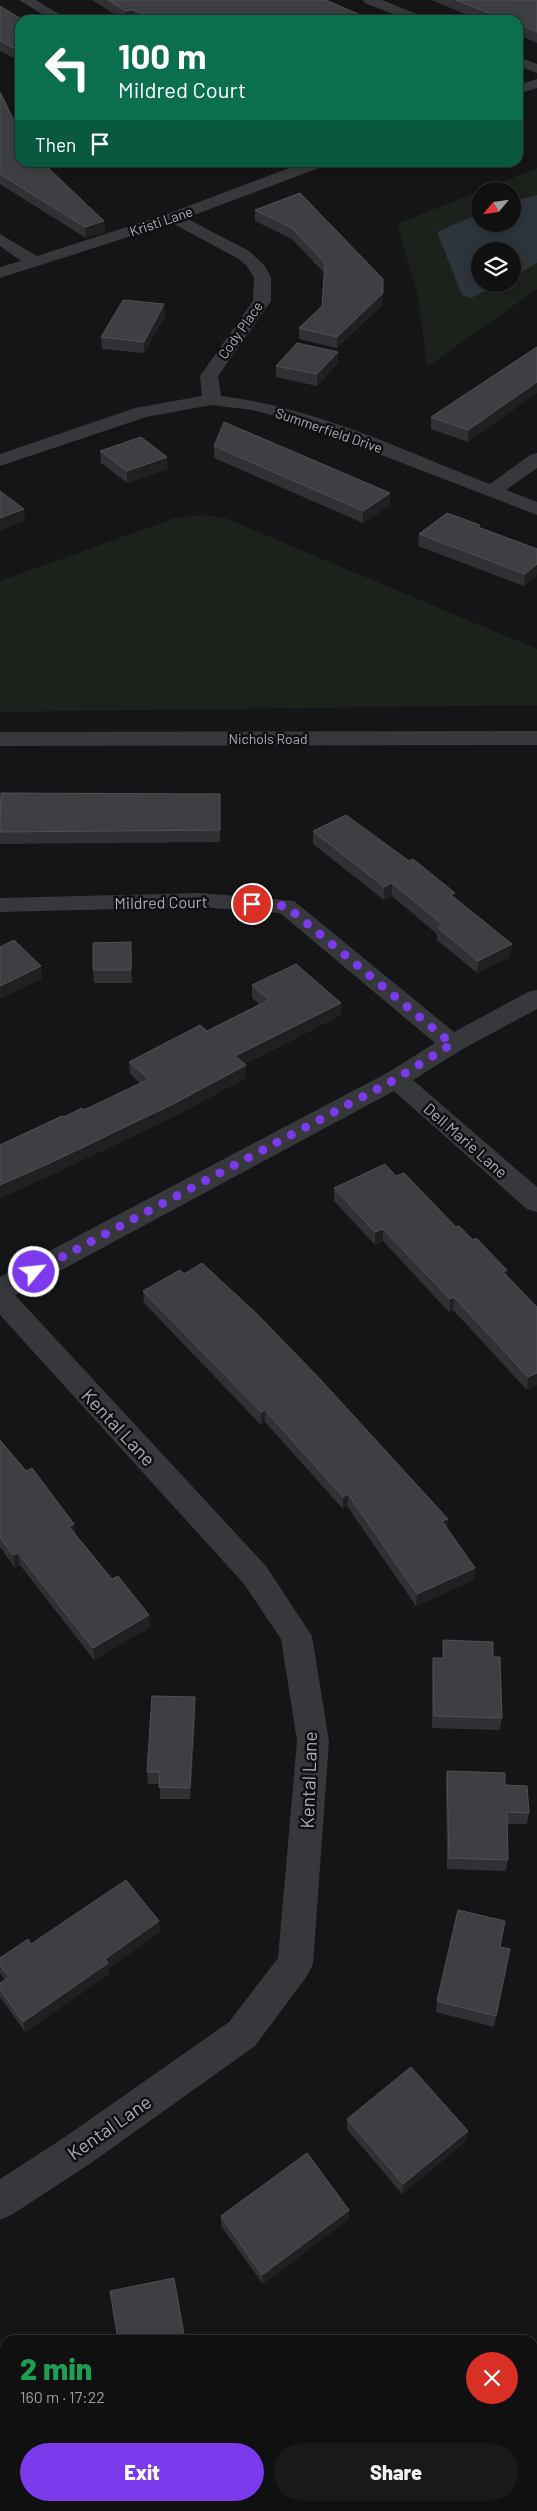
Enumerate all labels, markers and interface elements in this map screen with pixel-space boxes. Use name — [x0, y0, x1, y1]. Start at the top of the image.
text: 100 m — [118, 34, 207, 76]
icon: left — [35, 35, 100, 100]
text: Mildred Court — [118, 76, 246, 102]
icon: arrive — [86, 130, 114, 158]
text: Then — [35, 133, 76, 156]
north arrow — [471, 182, 521, 232]
map controls — [471, 182, 521, 292]
street label: Kristi Lane — [127, 202, 195, 240]
button: layers — [471, 242, 521, 292]
street label: Cody Place — [214, 298, 266, 362]
street label: Summerfield Drive — [273, 404, 385, 456]
street label: Nichols Road — [228, 730, 308, 747]
pin — [231, 883, 273, 925]
icon: arrive — [238, 890, 266, 918]
street label: Mildred Court — [114, 892, 208, 912]
street label: Dell Marie Lane — [420, 1099, 512, 1181]
position arrow — [7, 1245, 59, 1297]
street label: Kental Lane — [77, 1384, 161, 1470]
street label: Kental Lane — [295, 1731, 321, 1829]
street label: Kental Lane — [63, 2090, 155, 2164]
text: 2 min — [20, 2350, 92, 2386]
button: close — [466, 2352, 518, 2404]
text: 160 m · 17:22 — [20, 2387, 105, 2406]
button: Exit — [20, 2443, 264, 2501]
button: Share — [274, 2443, 518, 2501]

